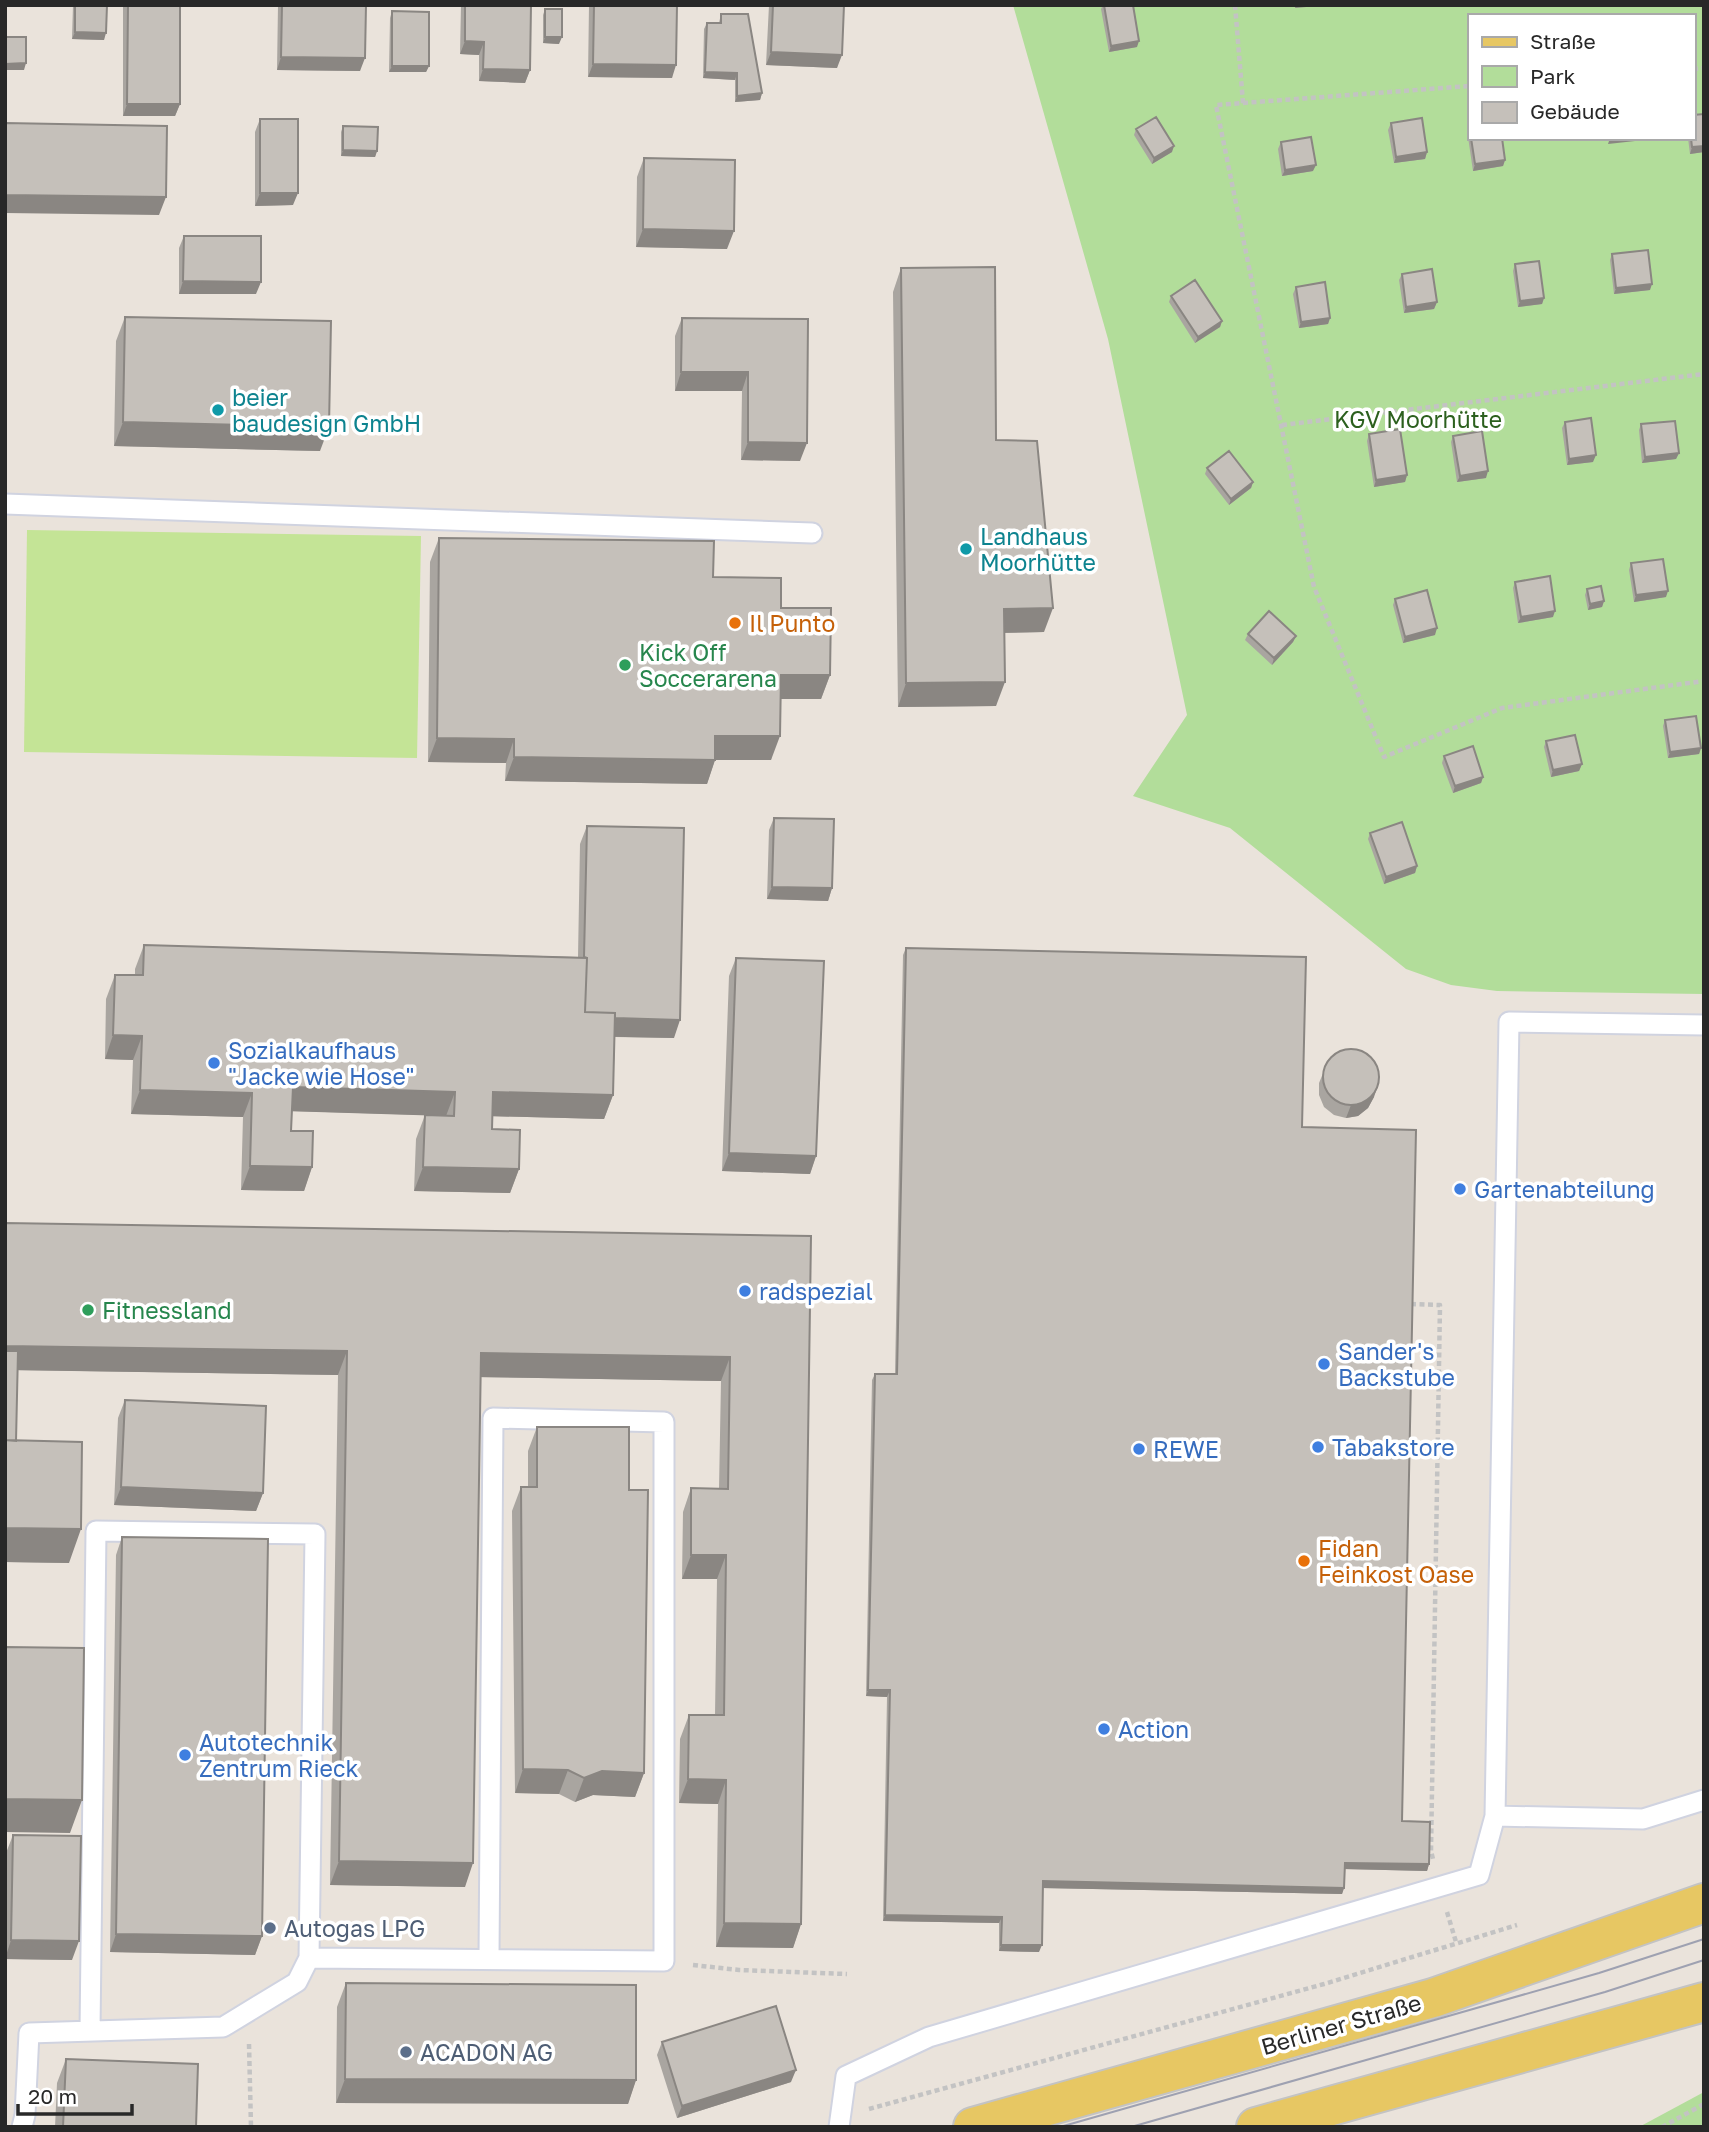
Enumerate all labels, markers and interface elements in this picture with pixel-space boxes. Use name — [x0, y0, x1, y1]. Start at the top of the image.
legend — [1468, 14, 1695, 140]
text: Straße — [1530, 28, 1596, 54]
text: Park — [1530, 63, 1576, 89]
text: Gebäude — [1530, 98, 1620, 124]
place label: beier baudesign GmbH — [232, 383, 421, 437]
marker: beier baudesign GmbH — [210, 402, 226, 418]
park label: KGV Moorhütte — [1334, 405, 1502, 433]
place label: Landhaus Moorhütte — [980, 522, 1096, 576]
marker: Landhaus Moorhütte — [958, 541, 974, 557]
place label: Il Punto — [749, 609, 835, 637]
marker: Il Punto — [727, 615, 743, 631]
place label: Kick Off Soccerarena — [639, 638, 777, 692]
marker: Kick Off Soccerarena — [617, 657, 633, 673]
place label: Sozialkaufhaus "Jacke wie Hose" — [228, 1036, 414, 1090]
marker: Sozialkaufhaus "Jacke wie Hose" — [206, 1055, 222, 1071]
place label: Gartenabteilung — [1474, 1175, 1655, 1203]
marker: Gartenabteilung — [1452, 1181, 1468, 1197]
place label: radspezial — [759, 1277, 873, 1305]
marker: radspezial — [737, 1283, 753, 1299]
place label: Fitnessland — [102, 1296, 232, 1324]
marker: Fitnessland — [80, 1302, 96, 1318]
place label: Sander's Backstube — [1338, 1337, 1455, 1391]
marker: Sander's Backstube — [1316, 1356, 1332, 1372]
place label: Tabakstore — [1332, 1433, 1455, 1461]
place label: REWE — [1153, 1435, 1219, 1463]
marker: Tabakstore — [1310, 1439, 1326, 1455]
marker: REWE — [1131, 1441, 1147, 1457]
place label: Fidan Feinkost Oase — [1318, 1534, 1474, 1588]
marker: Fidan Feinkost Oase — [1296, 1553, 1312, 1569]
place label: Action — [1118, 1715, 1189, 1743]
marker: Action — [1096, 1721, 1112, 1737]
place label: Autotechnik Zentrum Rieck — [199, 1728, 358, 1782]
marker: Autotechnik Zentrum Rieck — [177, 1747, 193, 1763]
place label: Autogas LPG — [284, 1914, 425, 1942]
marker: Autogas LPG — [262, 1920, 278, 1936]
street label: Berliner Straße — [1258, 1988, 1424, 2060]
place label: ACADON AG — [420, 2038, 553, 2066]
marker: ACADON AG — [398, 2044, 414, 2060]
scale bar — [18, 2072, 131, 2116]
text: 20 m — [28, 2083, 77, 2109]

